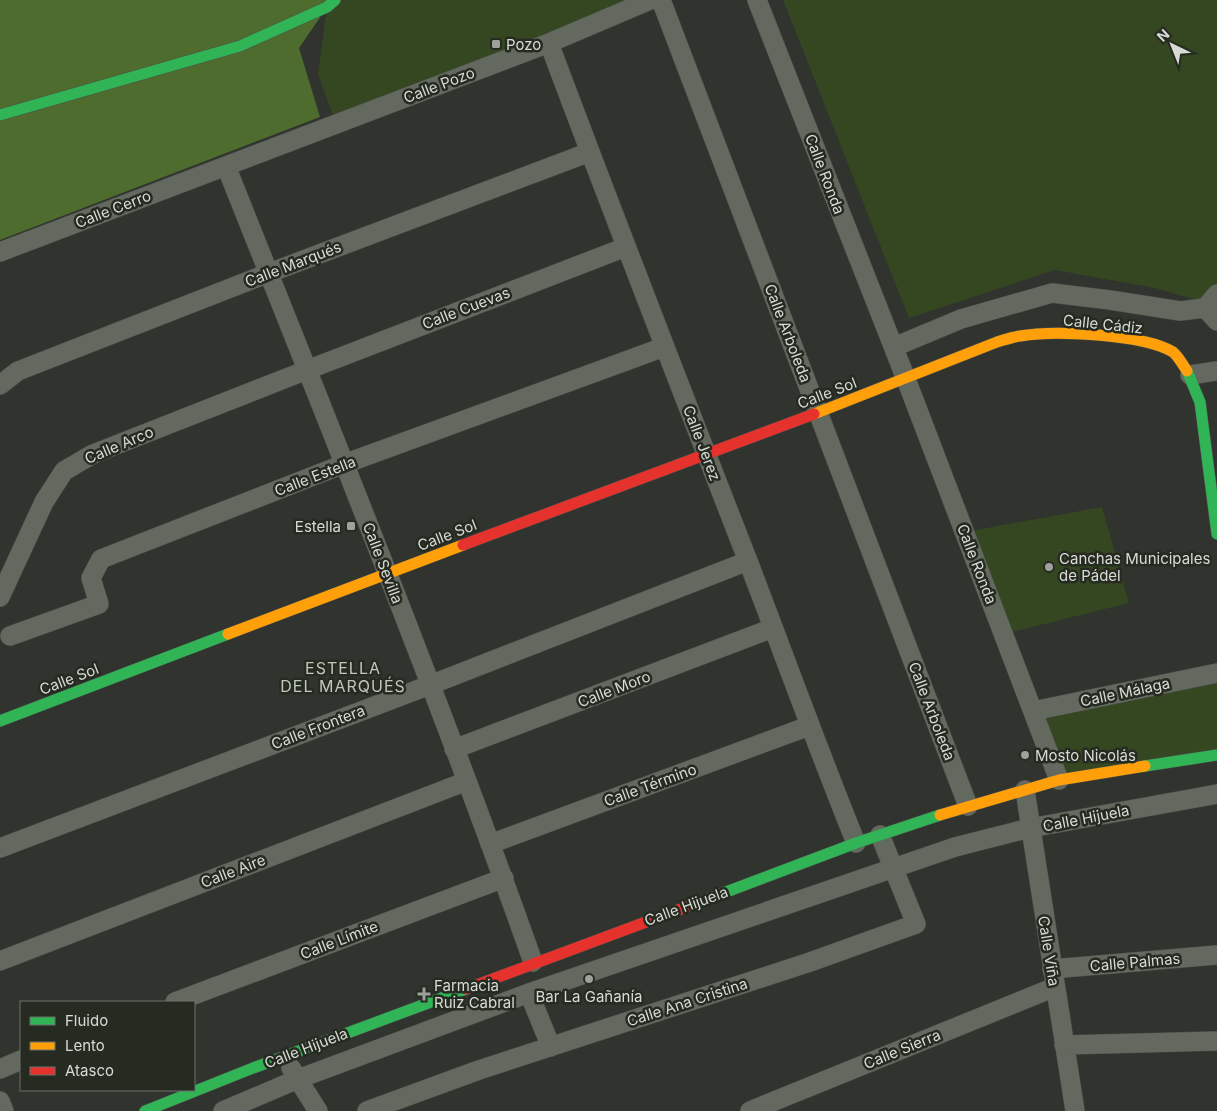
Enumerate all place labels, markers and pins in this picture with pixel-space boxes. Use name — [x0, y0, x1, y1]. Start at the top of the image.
place label: Pozo — [506, 35, 541, 54]
marker: Pozo — [490, 38, 502, 50]
place label: Estella — [295, 517, 341, 536]
marker: Estella — [345, 520, 357, 532]
place label: Canchas Municipales de Pádel — [1059, 549, 1210, 585]
marker: Canchas Municipales de Pádel — [1043, 561, 1055, 573]
place label: Mosto Nicolás — [1035, 746, 1136, 765]
marker: Mosto Nicolás — [1019, 749, 1031, 761]
marker: Bar La Gañanía — [583, 973, 595, 985]
place label: Farmacia Ruiz Cabral — [434, 976, 515, 1012]
place label: Bar La Gañanía — [535, 987, 643, 1006]
marker: Farmacia Ruiz Cabral — [418, 988, 430, 1000]

